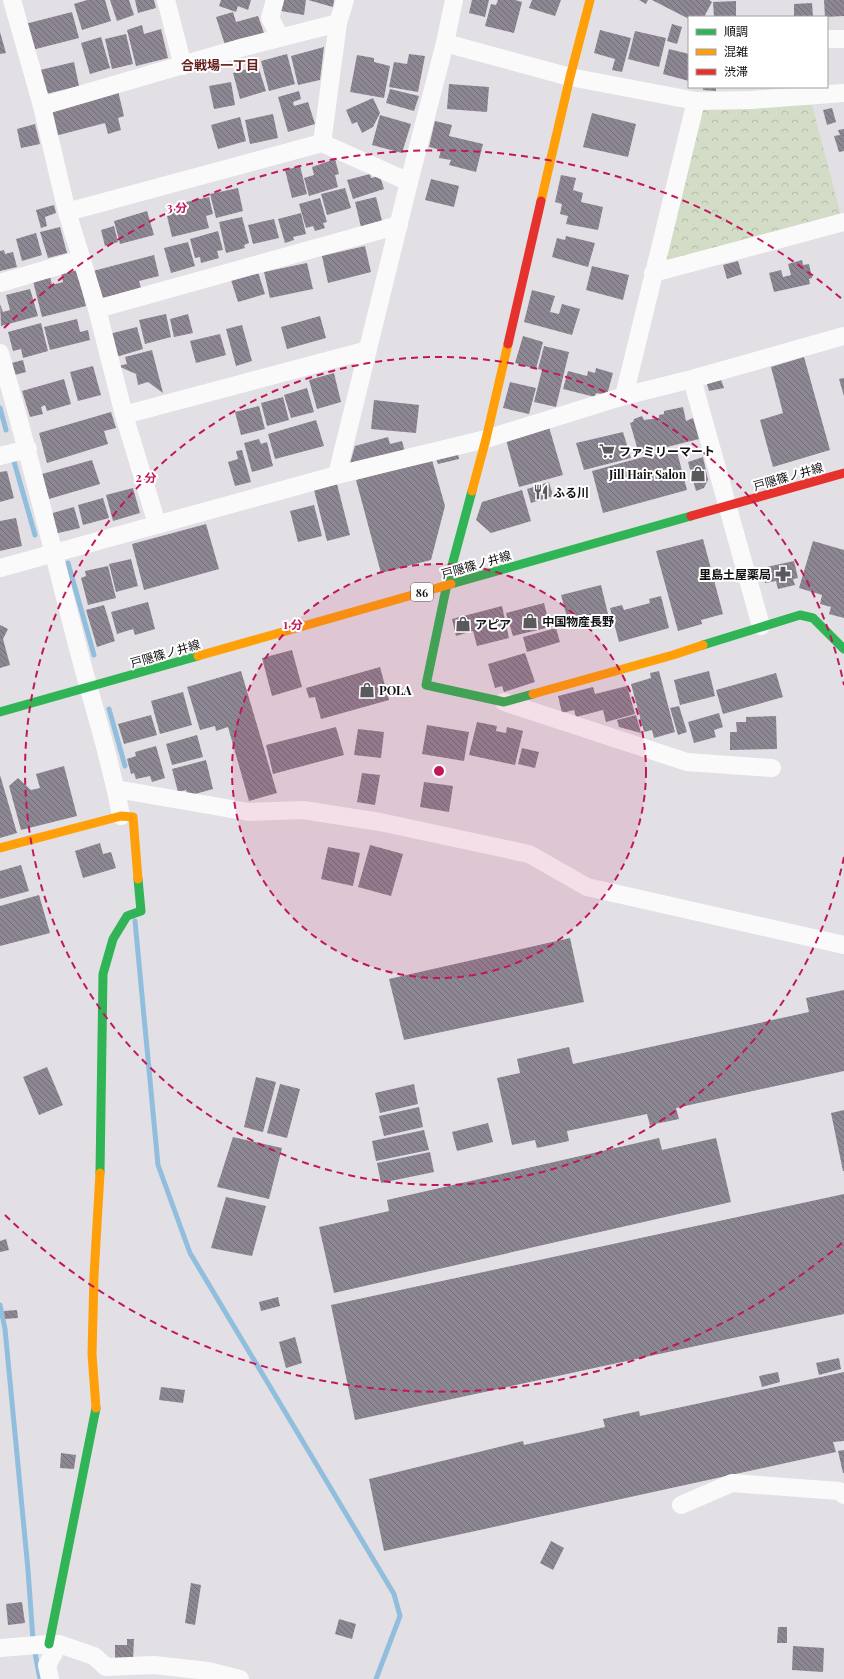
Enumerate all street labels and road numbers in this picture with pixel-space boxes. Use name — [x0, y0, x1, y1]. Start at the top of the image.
street label: 戸隠篠ノ井線 — [751, 458, 825, 494]
street label: 戸隠篠ノ井線 — [439, 546, 513, 582]
road number: 86 — [411, 583, 433, 601]
street label: 戸隠篠ノ井線 — [128, 635, 202, 671]

